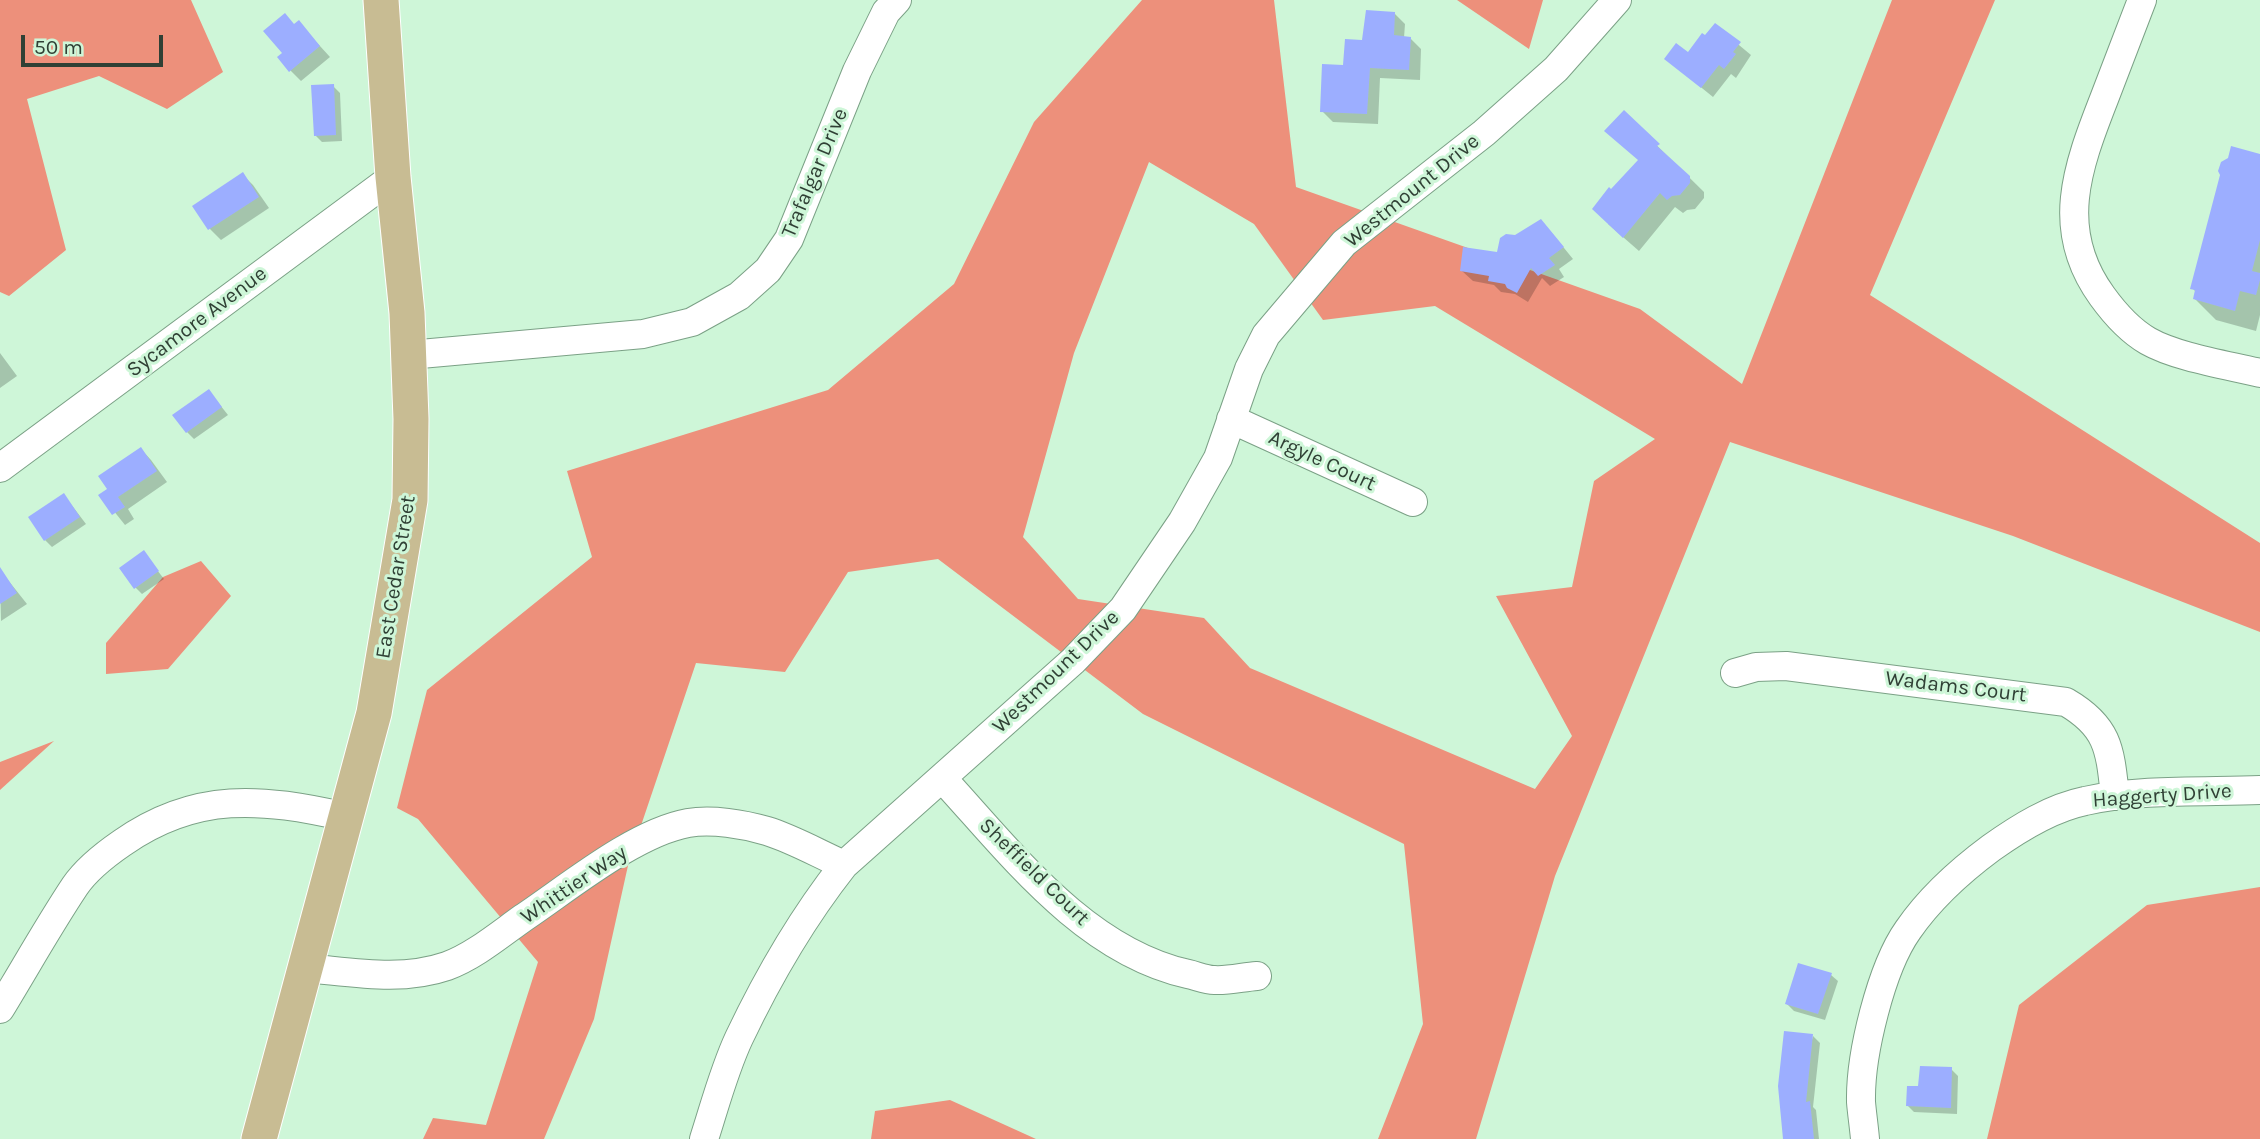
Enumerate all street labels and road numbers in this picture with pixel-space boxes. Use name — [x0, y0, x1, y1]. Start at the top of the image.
street label: Trafalgar Drive — [776, 105, 854, 241]
street label: Westmount Drive — [1339, 129, 1485, 253]
street label: Sycamore Avenue — [122, 261, 272, 383]
street label: Argyle Court — [1264, 425, 1380, 497]
street label: East Cedar Street — [371, 493, 421, 661]
street label: Westmount Drive — [987, 605, 1125, 739]
street label: Wadams Court — [1884, 666, 2028, 708]
street label: Haggerty Drive — [2092, 779, 2232, 813]
street label: Sheffield Court — [974, 813, 1094, 931]
street label: Whittier Way — [516, 840, 632, 930]

